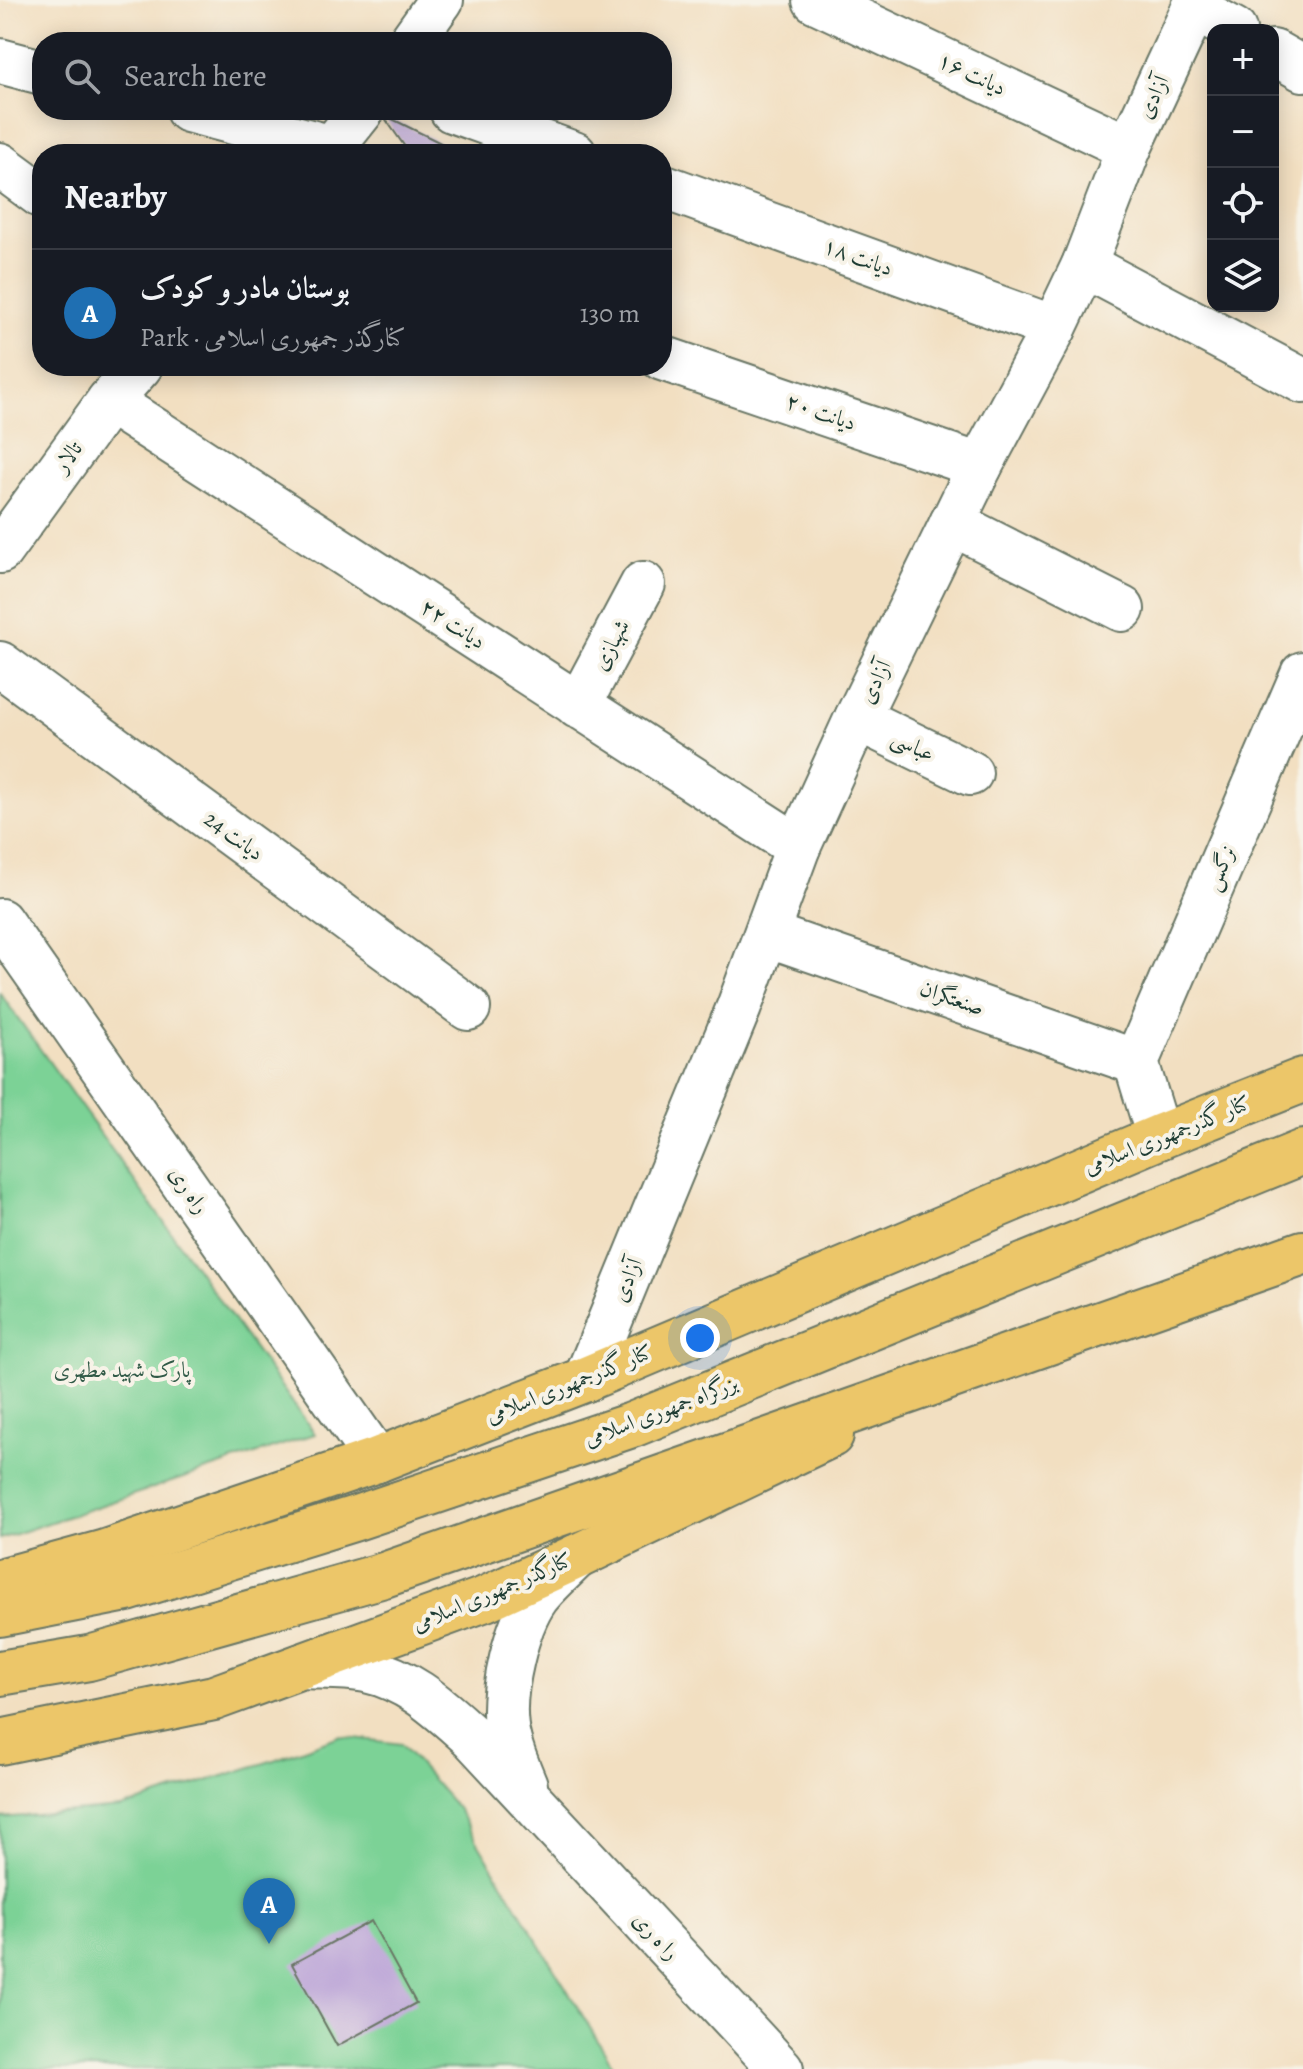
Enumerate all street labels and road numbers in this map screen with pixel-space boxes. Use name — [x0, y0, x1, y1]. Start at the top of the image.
street label: دیانت ۱۶ — [933, 45, 1011, 103]
street label: آزادی — [1130, 68, 1177, 124]
street label: دیانت ۱۸ — [819, 231, 897, 283]
street label: دیانت ۲۰ — [782, 386, 860, 438]
street label: تالار — [45, 435, 90, 480]
street label: دیانت ۲۲ — [415, 592, 491, 656]
street label: شهبازی — [585, 614, 637, 676]
street label: آزادی — [852, 653, 899, 709]
street label: عباسی — [886, 723, 940, 769]
street label: دیانت 24 — [198, 804, 270, 868]
street label: نرگس — [1197, 841, 1243, 895]
street label: صنعتگران — [916, 973, 988, 1023]
street label: کنار گذرجمهوری اسلامی — [1079, 1087, 1255, 1182]
street label: راه ری — [162, 1160, 216, 1220]
street label: آزادی — [605, 1251, 650, 1307]
street label: کنار گذرجمهوری اسلامی — [481, 1336, 657, 1431]
street label: بزرگراه جمهوری اسلامی — [580, 1368, 742, 1454]
street label: کنارگذر جمهوری اسلامی — [407, 1544, 576, 1639]
street label: را ه ری — [626, 1905, 686, 1967]

